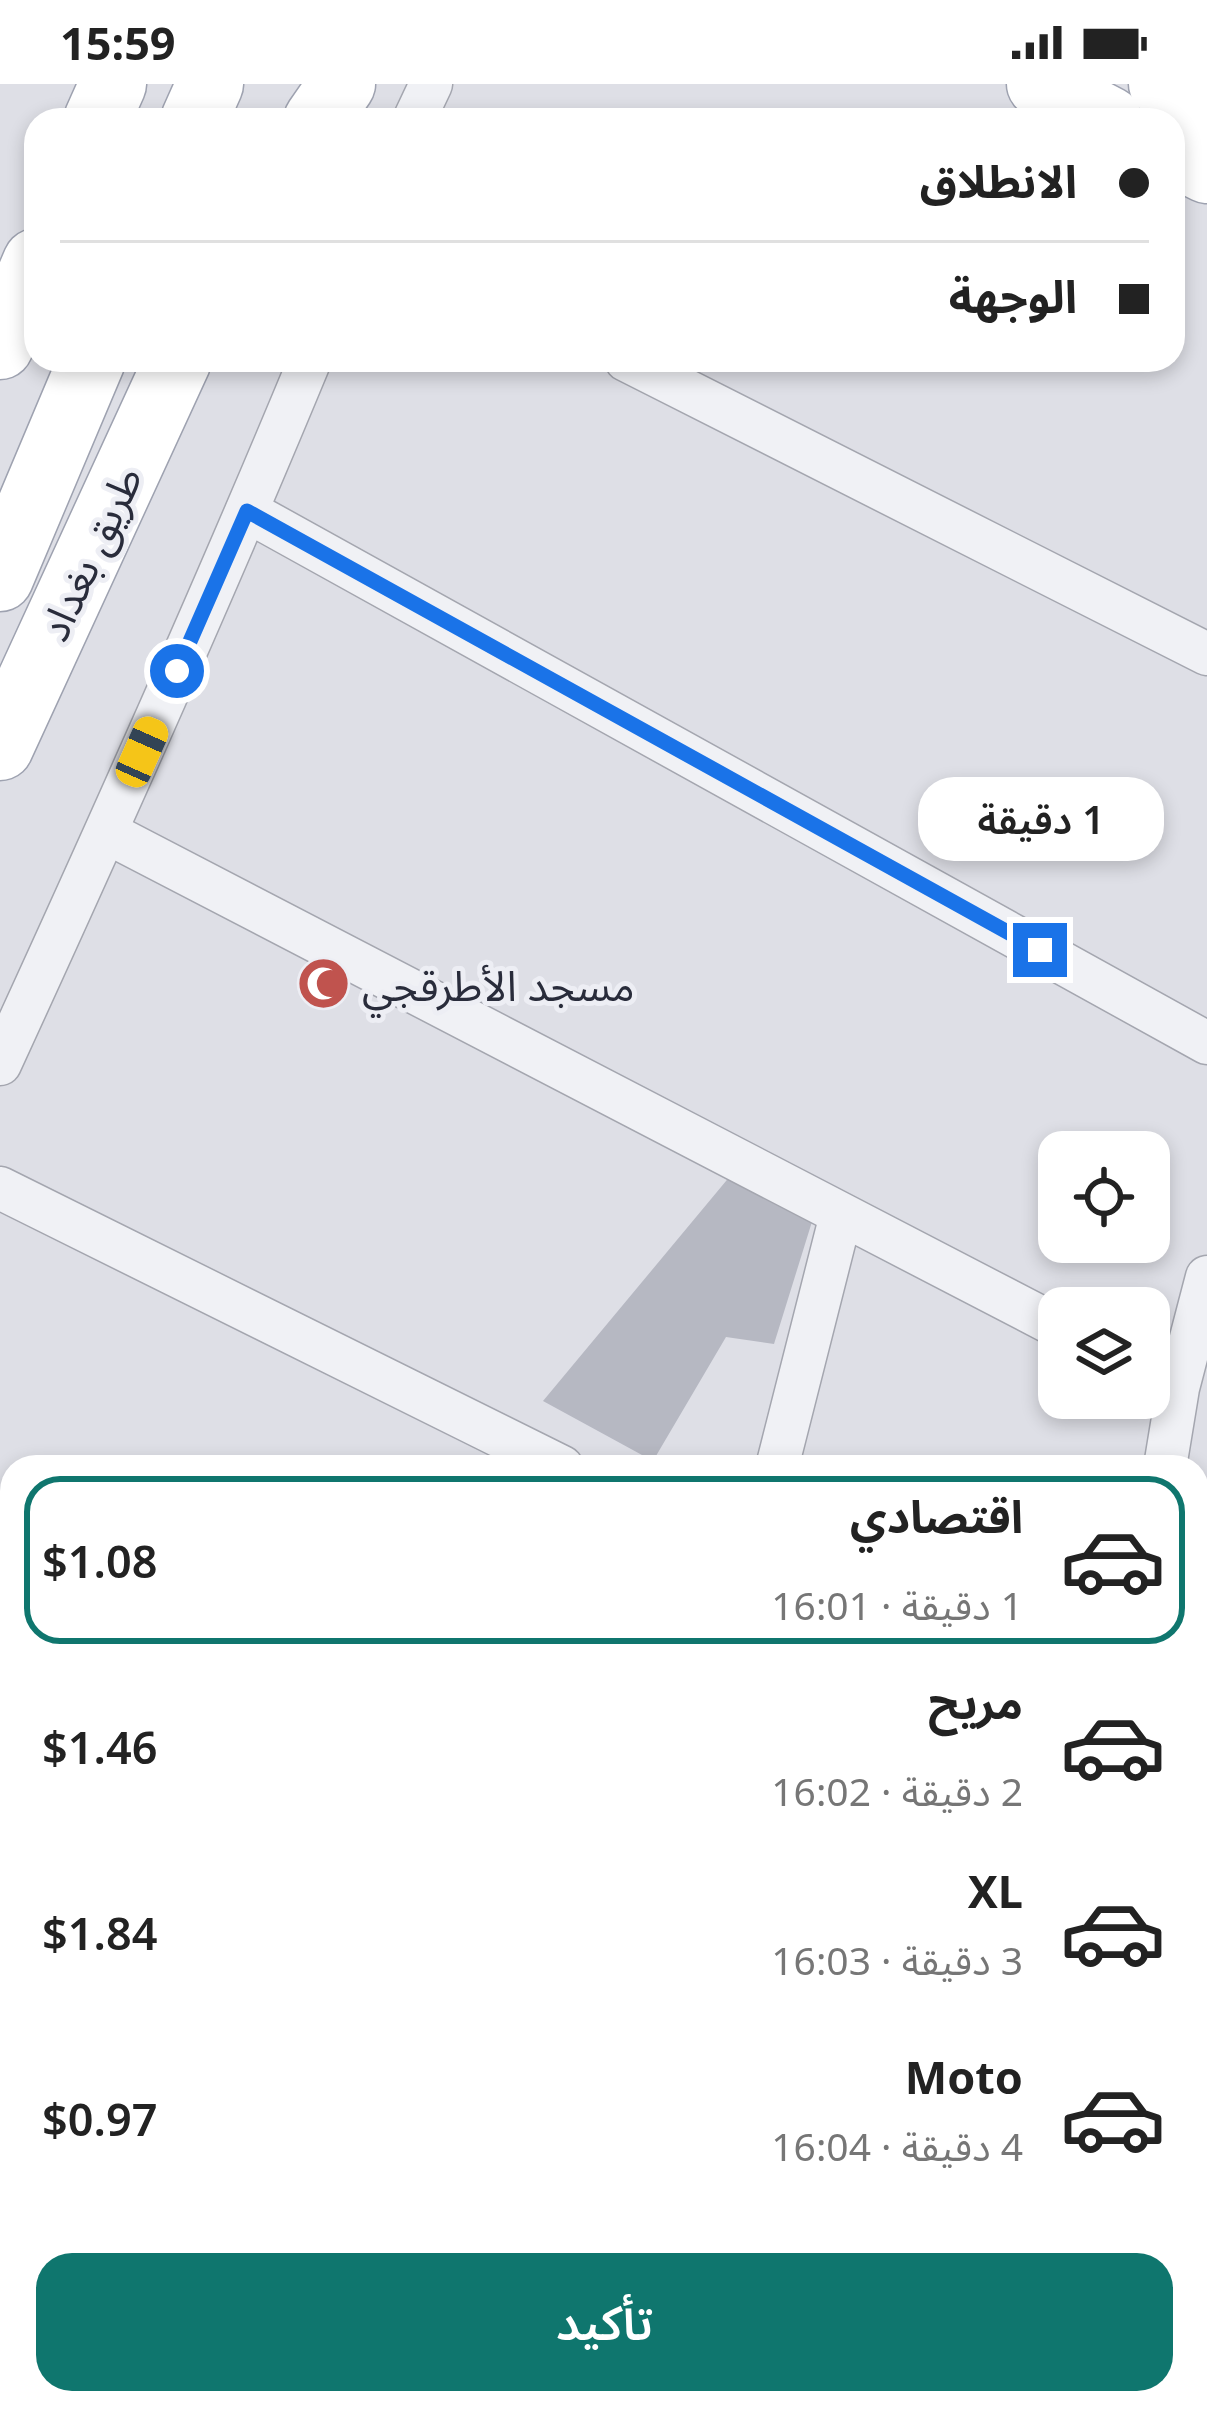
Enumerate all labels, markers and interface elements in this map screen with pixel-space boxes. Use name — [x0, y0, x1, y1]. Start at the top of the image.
text: 15:59 — [60, 12, 176, 73]
text: الانطلاق — [920, 150, 1077, 211]
text: الوجهة — [949, 265, 1077, 326]
street label: طريق بغداد — [24, 456, 154, 650]
route start — [150, 644, 204, 698]
car — [111, 712, 173, 792]
callout: 1 دقيقة — [917, 776, 1163, 860]
text: 1 دقيقة — [977, 792, 1105, 845]
route end — [1013, 923, 1067, 977]
mosque icon: مسجد الأطرقجي — [295, 956, 351, 1012]
place label: مسجد الأطرقجي — [362, 956, 634, 1018]
map controls — [1038, 1131, 1170, 1419]
button: locate — [1038, 1131, 1170, 1263]
button: layers — [1038, 1287, 1170, 1419]
text: اقتصادي — [850, 1485, 1023, 1546]
icon: car — [1059, 1506, 1167, 1614]
text: $1.08 — [42, 1530, 157, 1591]
text: 1 دقيقة · 16:01 — [771, 1578, 1023, 1631]
text: مريح — [928, 1671, 1023, 1732]
icon: car — [1059, 1692, 1167, 1800]
text: $1.46 — [42, 1716, 157, 1777]
text: 2 دقيقة · 16:02 — [771, 1764, 1023, 1817]
text: XL — [968, 1860, 1023, 1921]
icon: car — [1059, 1878, 1167, 1986]
text: $1.84 — [42, 1902, 157, 1963]
text: 3 دقيقة · 16:03 — [771, 1933, 1023, 1986]
text: Moto — [905, 2046, 1023, 2107]
icon: car — [1059, 2064, 1167, 2172]
text: $0.97 — [42, 2088, 157, 2149]
text: 4 دقيقة · 16:04 — [771, 2119, 1023, 2172]
button: تأكيد — [36, 2253, 1173, 2391]

